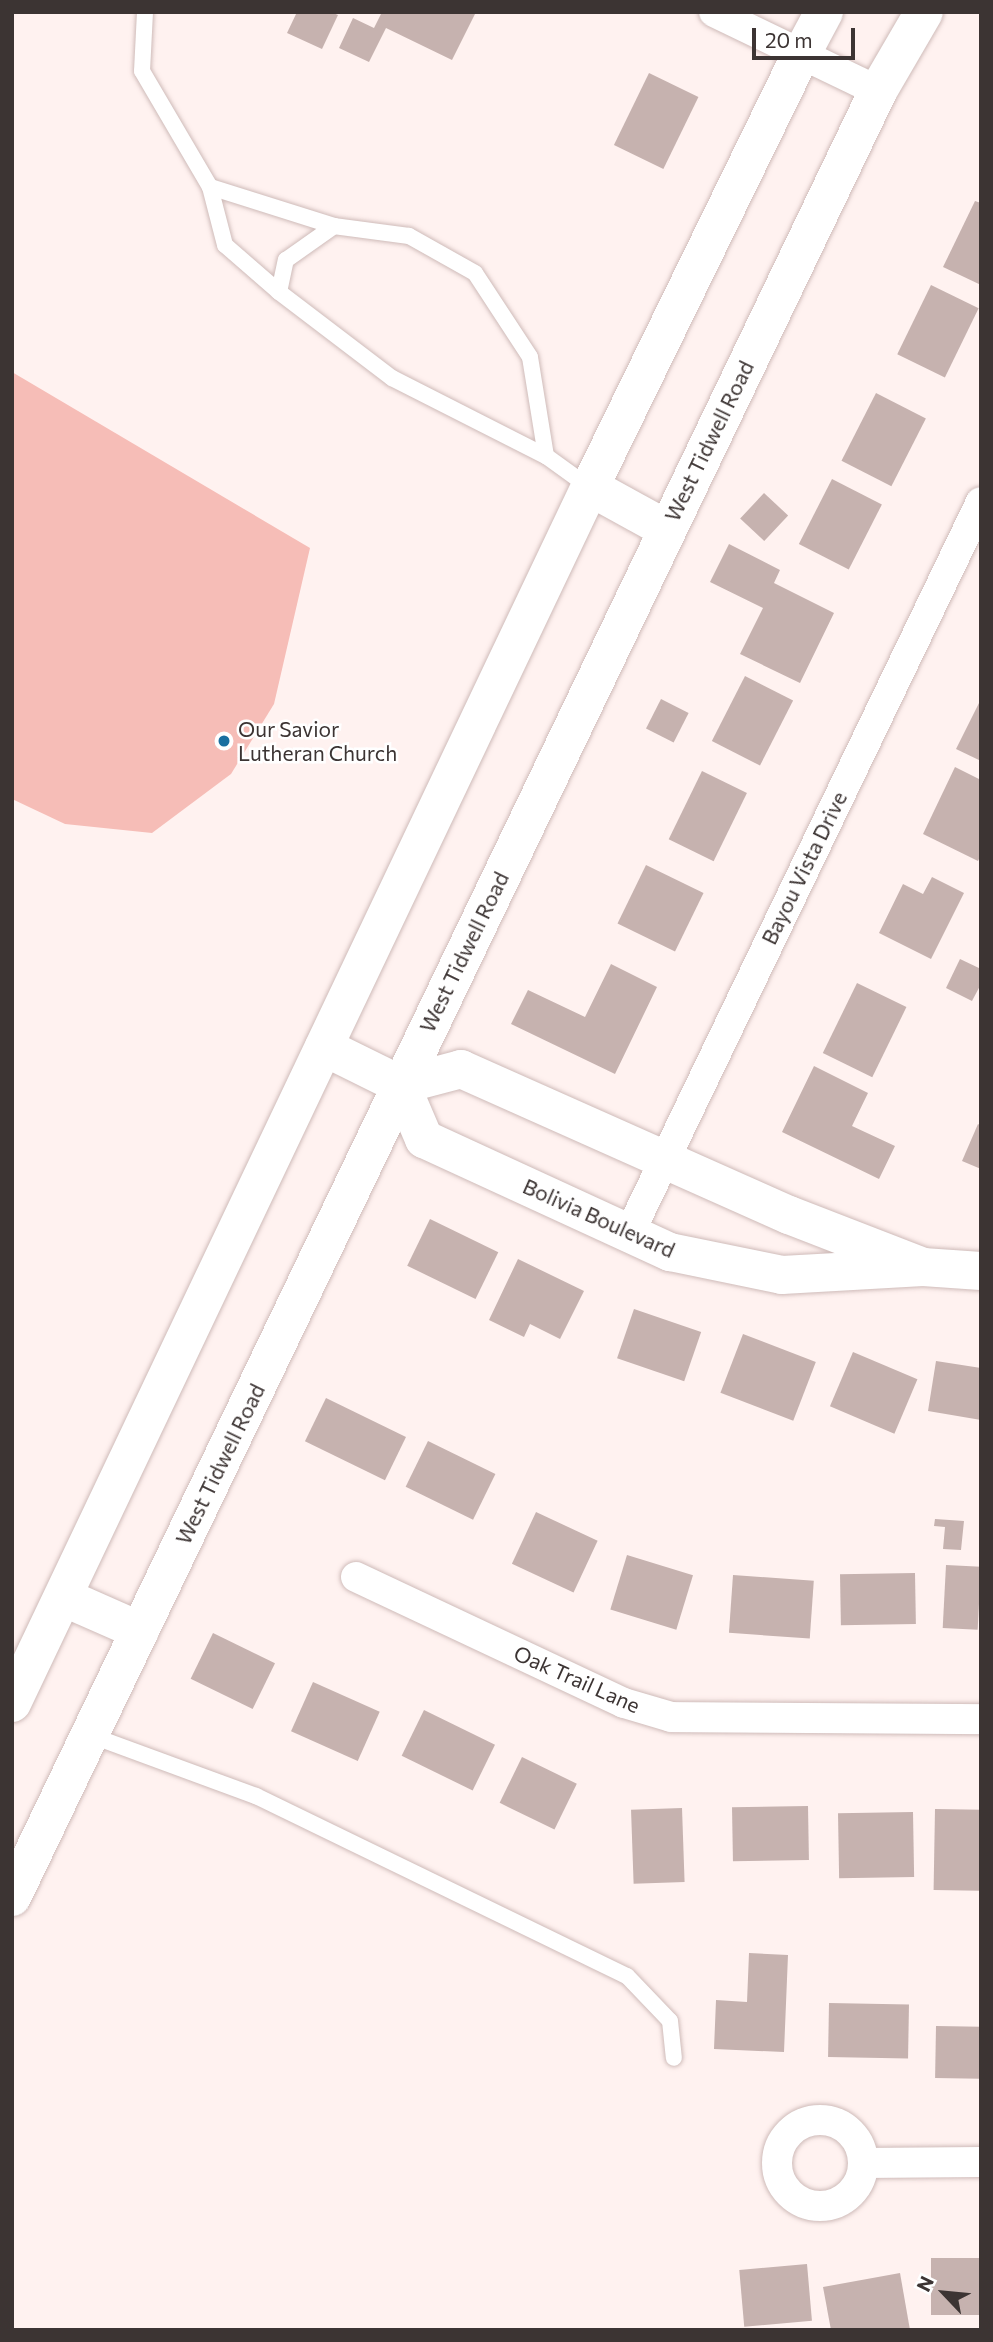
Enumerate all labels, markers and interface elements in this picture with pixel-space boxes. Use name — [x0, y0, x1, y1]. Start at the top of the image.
scale bar — [755, 14, 858, 58]
text: 20 m — [765, 27, 813, 52]
street label: West Tidwell Road — [659, 357, 759, 525]
place label: Our Savior Lutheran Church — [238, 716, 397, 766]
marker: Our Savior Lutheran Church — [216, 733, 232, 749]
street label: Bayou Vista Drive — [756, 788, 852, 948]
street label: West Tidwell Road — [414, 868, 514, 1036]
street label: Bolivia Boulevard — [519, 1173, 679, 1263]
street label: West Tidwell Road — [170, 1380, 270, 1548]
street label: Oak Trail Lane — [510, 1640, 644, 1718]
north arrow — [909, 2258, 979, 2328]
text: N — [911, 2272, 938, 2295]

